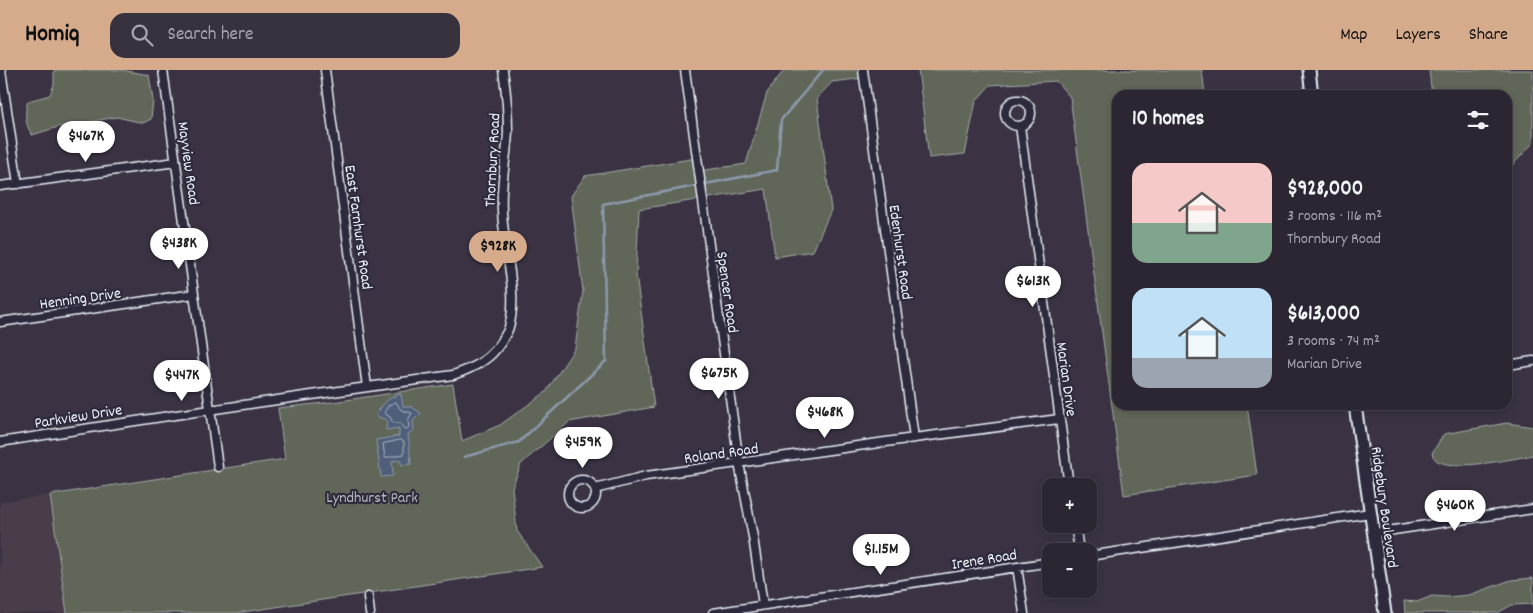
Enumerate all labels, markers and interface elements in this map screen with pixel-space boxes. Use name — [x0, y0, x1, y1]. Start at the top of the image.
search box — [110, 13, 460, 58]
text: Homiq — [25, 18, 80, 52]
icon: search — [128, 21, 156, 49]
text: Search here — [168, 22, 253, 49]
text: Map — [1340, 23, 1367, 48]
text: Layers — [1395, 23, 1441, 48]
text: Share — [1469, 23, 1508, 48]
text: 10 homes — [1132, 105, 1204, 135]
icon: filters — [1464, 106, 1492, 134]
street label: Thornbury Road — [480, 113, 507, 208]
street label: Mayview Road — [170, 120, 205, 206]
pin: $467K — [51, 121, 121, 163]
text: $467K — [68, 125, 104, 148]
street label: East Farnhurst Road — [337, 164, 378, 291]
text: $928,000 — [1287, 175, 1363, 205]
icon: home — [1172, 183, 1232, 243]
street label: Edenhurst Road — [881, 203, 918, 301]
text: 3 rooms · 116 m² — [1287, 205, 1382, 228]
pin: $438K — [144, 228, 214, 270]
text: Thornbury Road — [1287, 228, 1381, 251]
pin: $928K — [463, 230, 533, 273]
text: $438K — [161, 232, 197, 255]
text: $928K — [480, 235, 516, 258]
street label: Spencer Road — [709, 250, 744, 334]
pin: $613K — [998, 266, 1068, 308]
text: $613K — [1016, 270, 1050, 293]
street label: Henning Drive — [38, 282, 122, 317]
text: $613,000 — [1287, 300, 1360, 330]
icon: home — [1172, 308, 1232, 368]
text: 3 rooms · 74 m² — [1287, 330, 1380, 353]
street label: Marian Drive — [1049, 341, 1082, 418]
text: Marian Drive — [1287, 353, 1362, 376]
pin: $675K — [684, 358, 754, 400]
pin: $447K — [147, 360, 217, 402]
text: $675K — [701, 362, 737, 385]
text: $447K — [165, 364, 199, 387]
pin: $468K — [790, 396, 860, 439]
street label: Parkview Drive — [33, 399, 124, 436]
text: $468K — [807, 401, 843, 424]
pin: $459K — [548, 426, 618, 469]
text: $459K — [565, 431, 601, 454]
street label: Roland Road — [683, 438, 760, 471]
street label: Ridgebury Boulevard — [1364, 445, 1403, 569]
map controls — [1042, 478, 1097, 598]
button: + — [1042, 478, 1097, 533]
park label: Lyndhurst Park — [326, 487, 418, 510]
pin: $460K — [1420, 490, 1490, 532]
text: $460K — [1436, 494, 1474, 517]
pin: $1.15M — [840, 534, 922, 576]
text: $1.15M — [864, 538, 898, 561]
button: − — [1042, 543, 1097, 598]
street label: Irene Road — [950, 544, 1019, 577]

